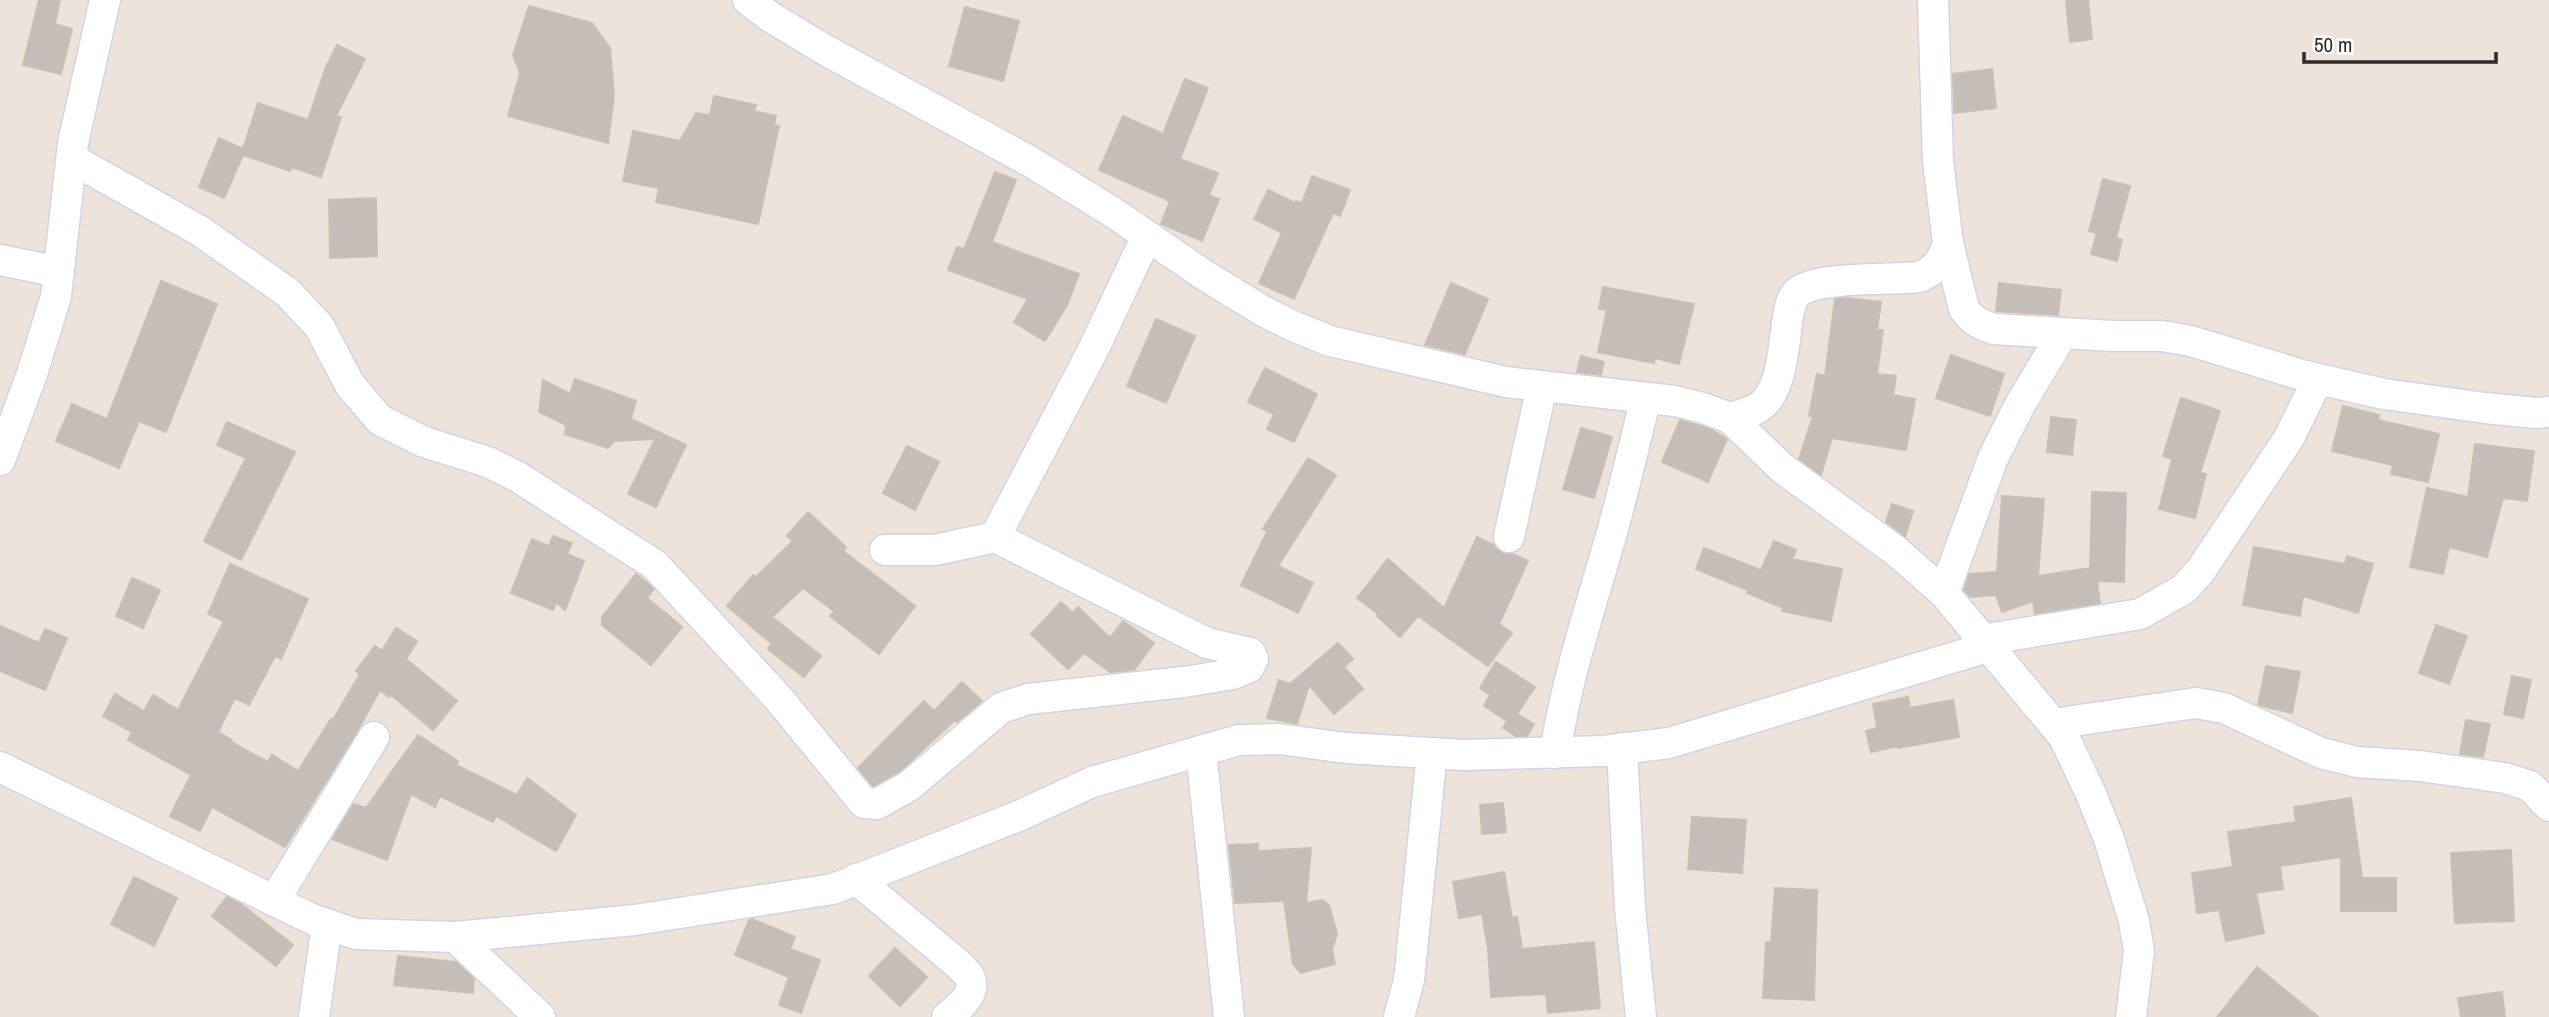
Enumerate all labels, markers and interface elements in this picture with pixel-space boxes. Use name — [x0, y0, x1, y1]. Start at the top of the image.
scale bar — [2304, 21, 2496, 65]
text: 50 m — [2314, 30, 2352, 59]

